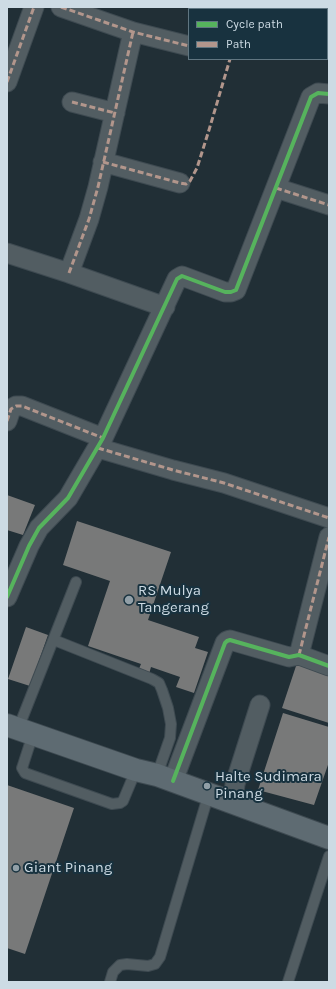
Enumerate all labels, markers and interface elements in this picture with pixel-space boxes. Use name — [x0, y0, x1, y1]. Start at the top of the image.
legend — [188, 8, 328, 60]
text: Cycle path — [226, 17, 283, 31]
text: Path — [226, 37, 251, 51]
place label: RS Mulya Tangerang — [138, 582, 209, 617]
marker: RS Mulya Tangerang — [123, 594, 135, 606]
place label: Halte Sudimara Pinang — [215, 768, 322, 803]
marker: Halte Sudimara Pinang — [202, 781, 212, 791]
place label: Giant Pinang — [24, 859, 112, 877]
marker: Giant Pinang — [11, 863, 21, 873]

